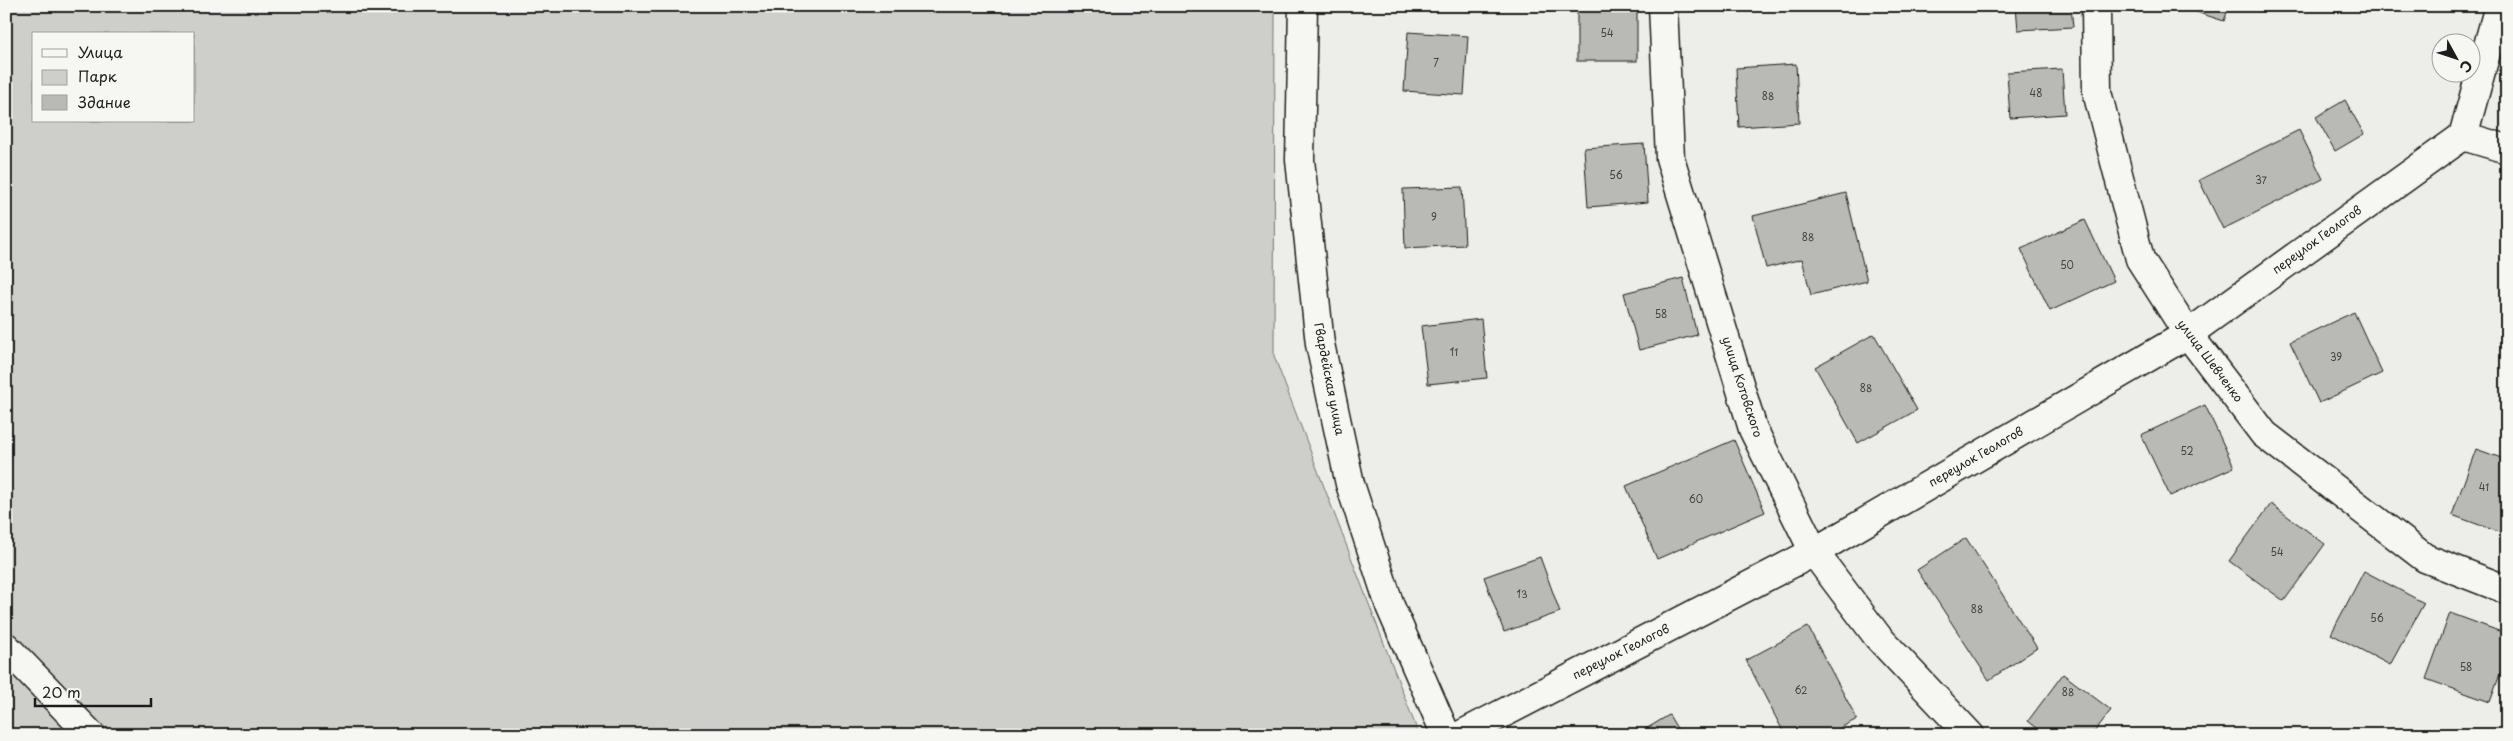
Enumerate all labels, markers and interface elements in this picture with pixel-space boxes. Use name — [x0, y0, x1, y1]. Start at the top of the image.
house number: 54 — [1600, 25, 1614, 40]
legend — [32, 32, 195, 122]
north arrow — [2430, 32, 2480, 82]
text: Улица — [78, 40, 123, 63]
house number: 7 — [1433, 55, 1439, 70]
text: С — [2455, 56, 2478, 77]
text: Парк — [78, 64, 117, 87]
house number: 48 — [2030, 85, 2042, 100]
house number: 88 — [1762, 88, 1774, 103]
text: Здание — [78, 90, 131, 113]
house number: 56 — [1609, 167, 1623, 182]
house number: 37 — [2255, 172, 2268, 187]
street label: переулок Геологов — [2268, 201, 2365, 278]
house number: 9 — [1431, 209, 1437, 224]
house number: 88 — [1802, 229, 1814, 244]
house number: 50 — [2060, 257, 2074, 272]
house number: 58 — [1655, 306, 1667, 321]
street label: улица Шевченко — [2174, 315, 2248, 406]
street label: Гвардейская улица — [1310, 321, 1350, 437]
street label: улица Котовского — [1718, 334, 1768, 440]
house number: 11 — [1450, 344, 1458, 359]
house number: 39 — [2330, 349, 2342, 364]
house number: 88 — [1860, 380, 1872, 395]
street label: переулок Геологов — [1925, 422, 2026, 491]
house number: 52 — [2180, 443, 2194, 458]
house number: 41 — [2479, 479, 2489, 494]
house number: 60 — [1689, 491, 1703, 506]
house number: 54 — [2270, 544, 2284, 559]
house number: 13 — [1516, 586, 1528, 601]
house number: 88 — [1971, 601, 1983, 616]
house number: 56 — [2370, 610, 2384, 625]
street label: переулок Геологов — [1569, 619, 1672, 683]
house number: 58 — [2460, 659, 2472, 674]
scale bar — [35, 676, 151, 708]
text: 20 m — [42, 680, 81, 703]
house number: 62 — [1794, 682, 1808, 697]
house number: 88 — [2062, 684, 2074, 699]

